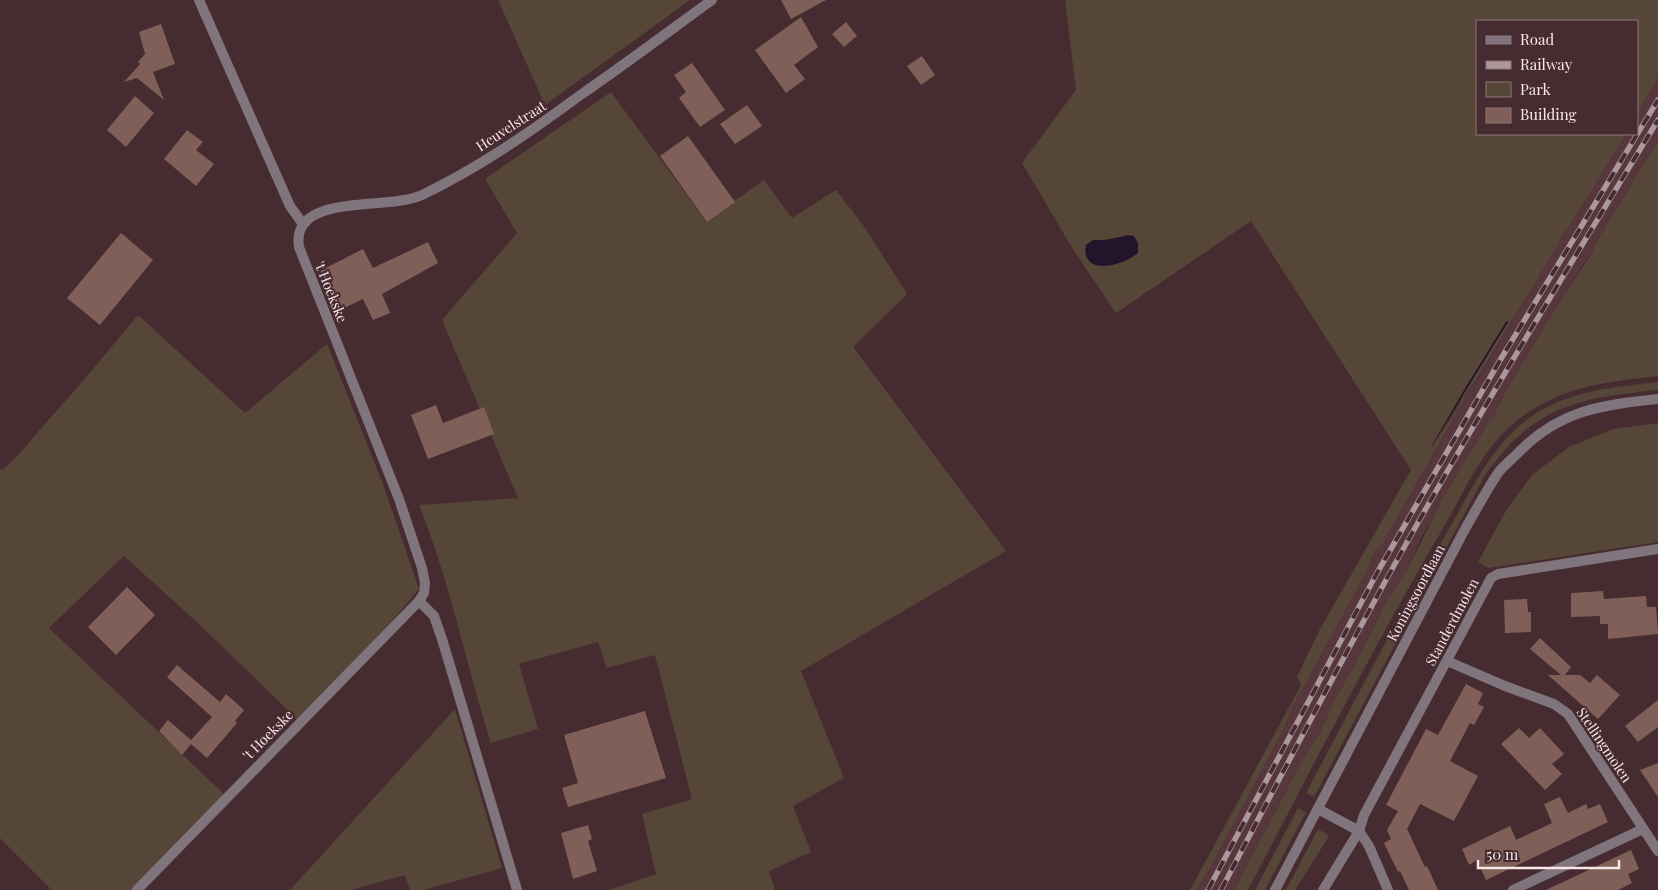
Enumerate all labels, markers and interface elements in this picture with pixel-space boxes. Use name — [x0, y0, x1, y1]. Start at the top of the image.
legend — [1476, 20, 1638, 135]
text: Road — [1520, 29, 1554, 49]
text: Railway — [1520, 54, 1573, 74]
text: Park — [1520, 79, 1552, 99]
street label: Heuvelstraat — [472, 95, 550, 155]
text: Building — [1520, 104, 1577, 124]
street label: 't Hoekske — [311, 258, 352, 325]
street label: Koningsoordlaan — [1382, 541, 1449, 644]
street label: Standerdmolen — [1421, 574, 1483, 669]
street label: Stellingmolen — [1572, 704, 1637, 786]
street label: 't Hoekske — [238, 705, 297, 764]
scale bar — [1478, 838, 1619, 870]
text: 50 m — [1486, 844, 1519, 864]

